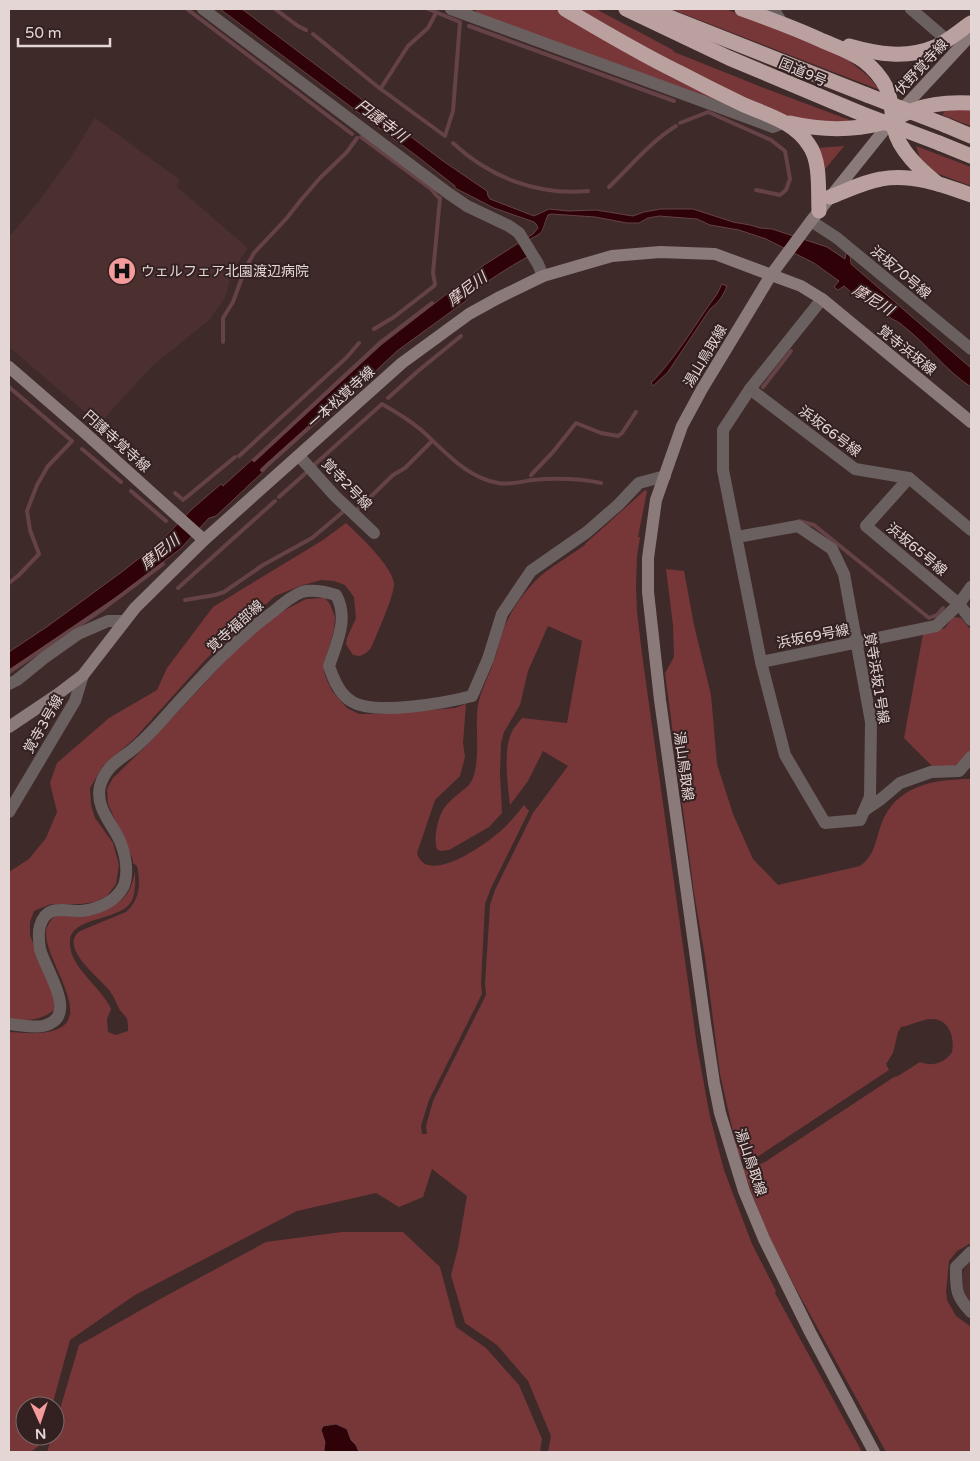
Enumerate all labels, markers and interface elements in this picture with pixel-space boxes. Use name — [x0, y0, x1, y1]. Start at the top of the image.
scale bar — [18, 15, 110, 47]
text: 50 m — [25, 24, 62, 42]
street label: 伏野覚寺線 — [891, 36, 951, 99]
street label: 国道9号 — [776, 55, 830, 90]
water label: 円護寺川 — [353, 96, 413, 147]
street label: 浜坂70号線 — [867, 242, 934, 303]
hospital icon: ウェルフェア北園渡辺病院 — [107, 256, 137, 286]
place label: ウェルフェア北園渡辺病院 — [141, 263, 309, 280]
water label: 摩尼川 — [444, 267, 492, 310]
water label: 摩尼川 — [849, 281, 899, 320]
street label: 湯山鳥取線 — [680, 322, 731, 391]
street label: 覚寺浜坂線 — [874, 322, 939, 379]
street label: 一本松覚寺線 — [304, 363, 378, 432]
street label: 浜坂66号線 — [795, 402, 864, 460]
street label: 円護寺覚寺線 — [80, 407, 154, 476]
street label: 覚寺2号線 — [318, 455, 375, 514]
street label: 浜坂65号線 — [883, 519, 950, 580]
water label: 摩尼川 — [137, 530, 185, 573]
street label: 覚寺福部線 — [204, 597, 267, 656]
street label: 浜坂69号線 — [775, 621, 851, 652]
street label: 覚寺浜坂1号線 — [861, 631, 892, 725]
street label: 覚寺3号線 — [20, 692, 67, 757]
street label: 湯山鳥取線 — [670, 730, 697, 802]
street label: 湯山鳥取線 — [731, 1126, 770, 1198]
north arrow — [15, 1396, 65, 1446]
text: N — [35, 1425, 47, 1442]

